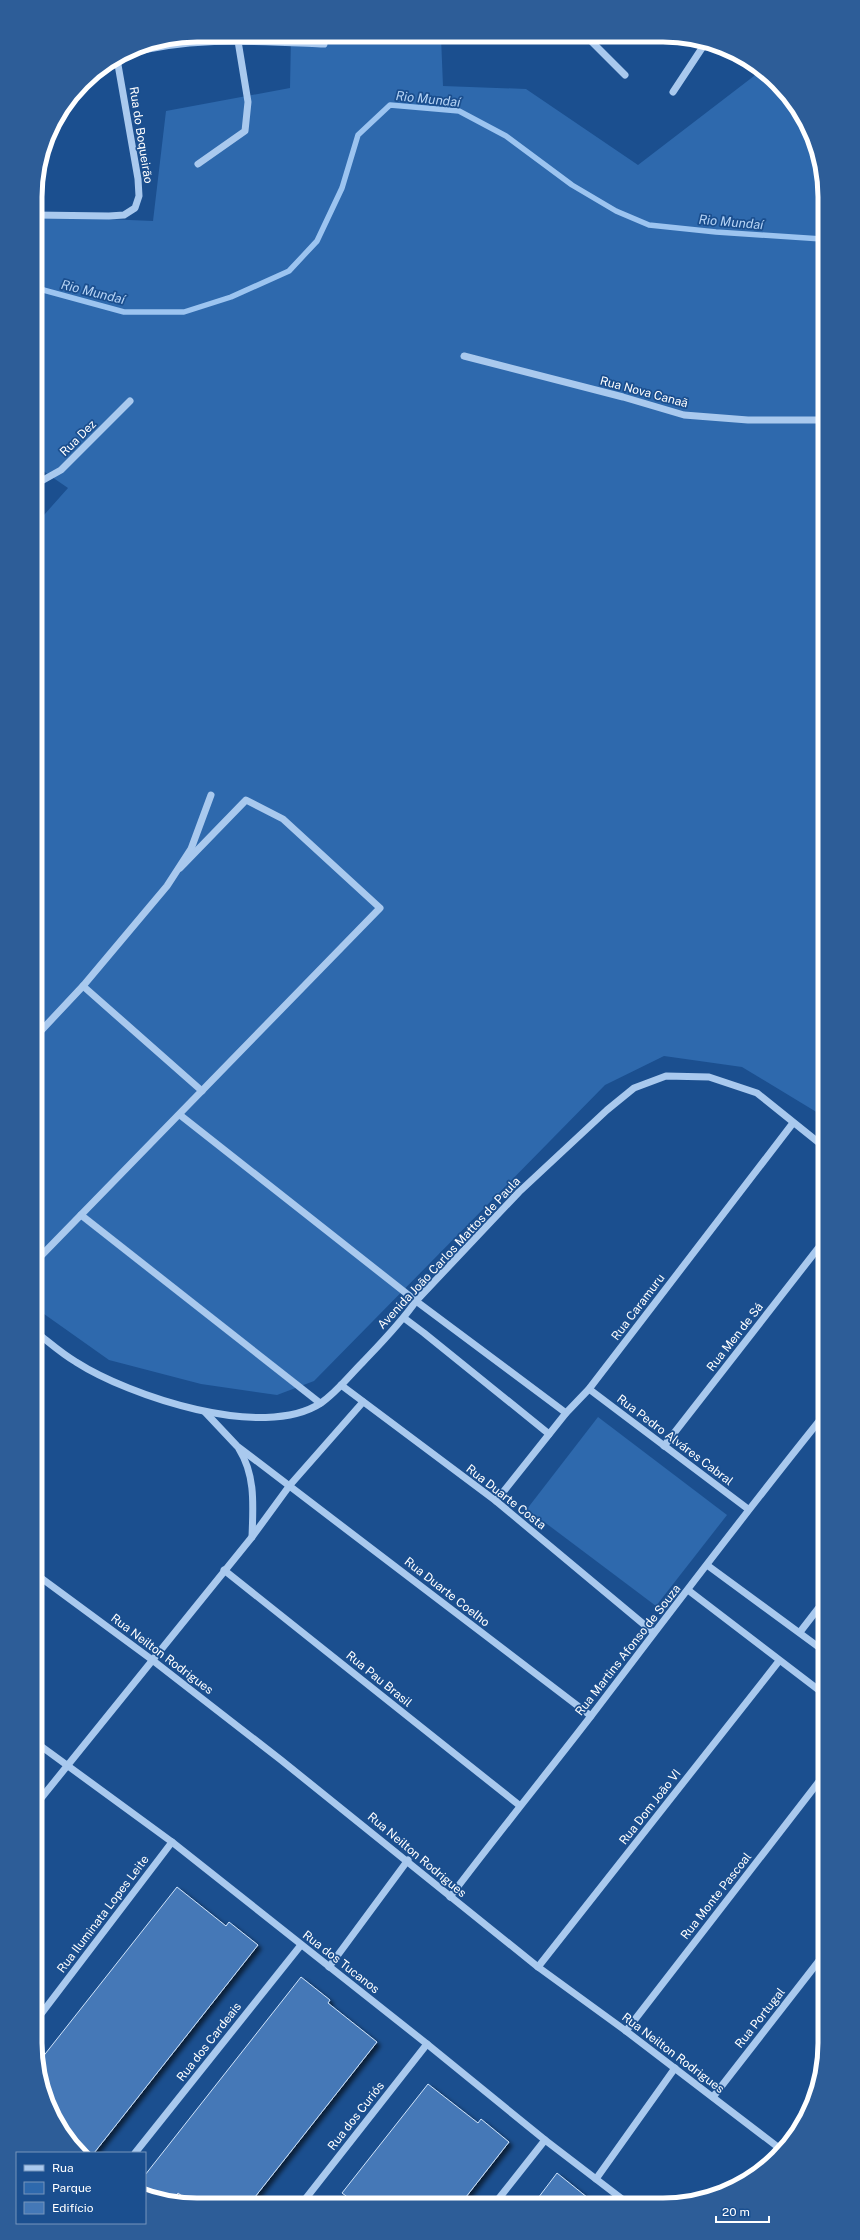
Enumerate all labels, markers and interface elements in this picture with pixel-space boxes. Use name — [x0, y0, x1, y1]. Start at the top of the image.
street label: Rua do Boqueirão — [126, 86, 156, 185]
water label: Rio Mundaí — [395, 88, 463, 110]
water label: Rio Mundaí — [698, 212, 766, 232]
water label: Rio Mundaí — [60, 277, 128, 308]
street label: Rua Nova Canaã — [598, 374, 690, 410]
street label: Rua Dez — [57, 417, 99, 459]
street label: Avenida João Carlos Mattos de Paula — [375, 1174, 523, 1332]
street label: Rua Caramuru — [608, 1271, 668, 1343]
street label: Rua Men de Sá — [704, 1300, 766, 1374]
street label: Rua Pedro Alváres Cabral — [614, 1392, 736, 1488]
street label: Rua Duarte Costa — [463, 1462, 549, 1532]
street label: Rua Duarte Coelho — [402, 1554, 493, 1630]
street label: Rua Martins Afonso de Souza — [572, 1582, 684, 1718]
street label: Rua Neilton Rodrigues — [108, 1611, 216, 1697]
street label: Rua Pau Brasil — [343, 1648, 415, 1710]
street label: Rua Dom João VI — [616, 1767, 684, 1847]
street label: Rua Neilton Rodrigues — [365, 1810, 469, 1900]
street label: Rua Monte Pascoal — [678, 1850, 754, 1942]
street label: Rua Iluminata Lopes Leite — [54, 1852, 152, 1975]
street label: Rua dos Tucanos — [300, 1928, 382, 1996]
street label: Rua Portugal — [732, 1985, 788, 2051]
street label: Rua dos Cardeais — [174, 2000, 244, 2084]
street label: Rua Neilton Rodrigues — [619, 2010, 727, 2096]
street label: Rua dos Curiós — [325, 2079, 387, 2153]
legend — [16, 2152, 146, 2224]
text: Rua — [52, 2161, 74, 2175]
text: Parque — [52, 2181, 92, 2195]
scale bar — [716, 2198, 769, 2224]
text: Edifício — [52, 2201, 94, 2215]
text: 20 m — [722, 2205, 750, 2219]

